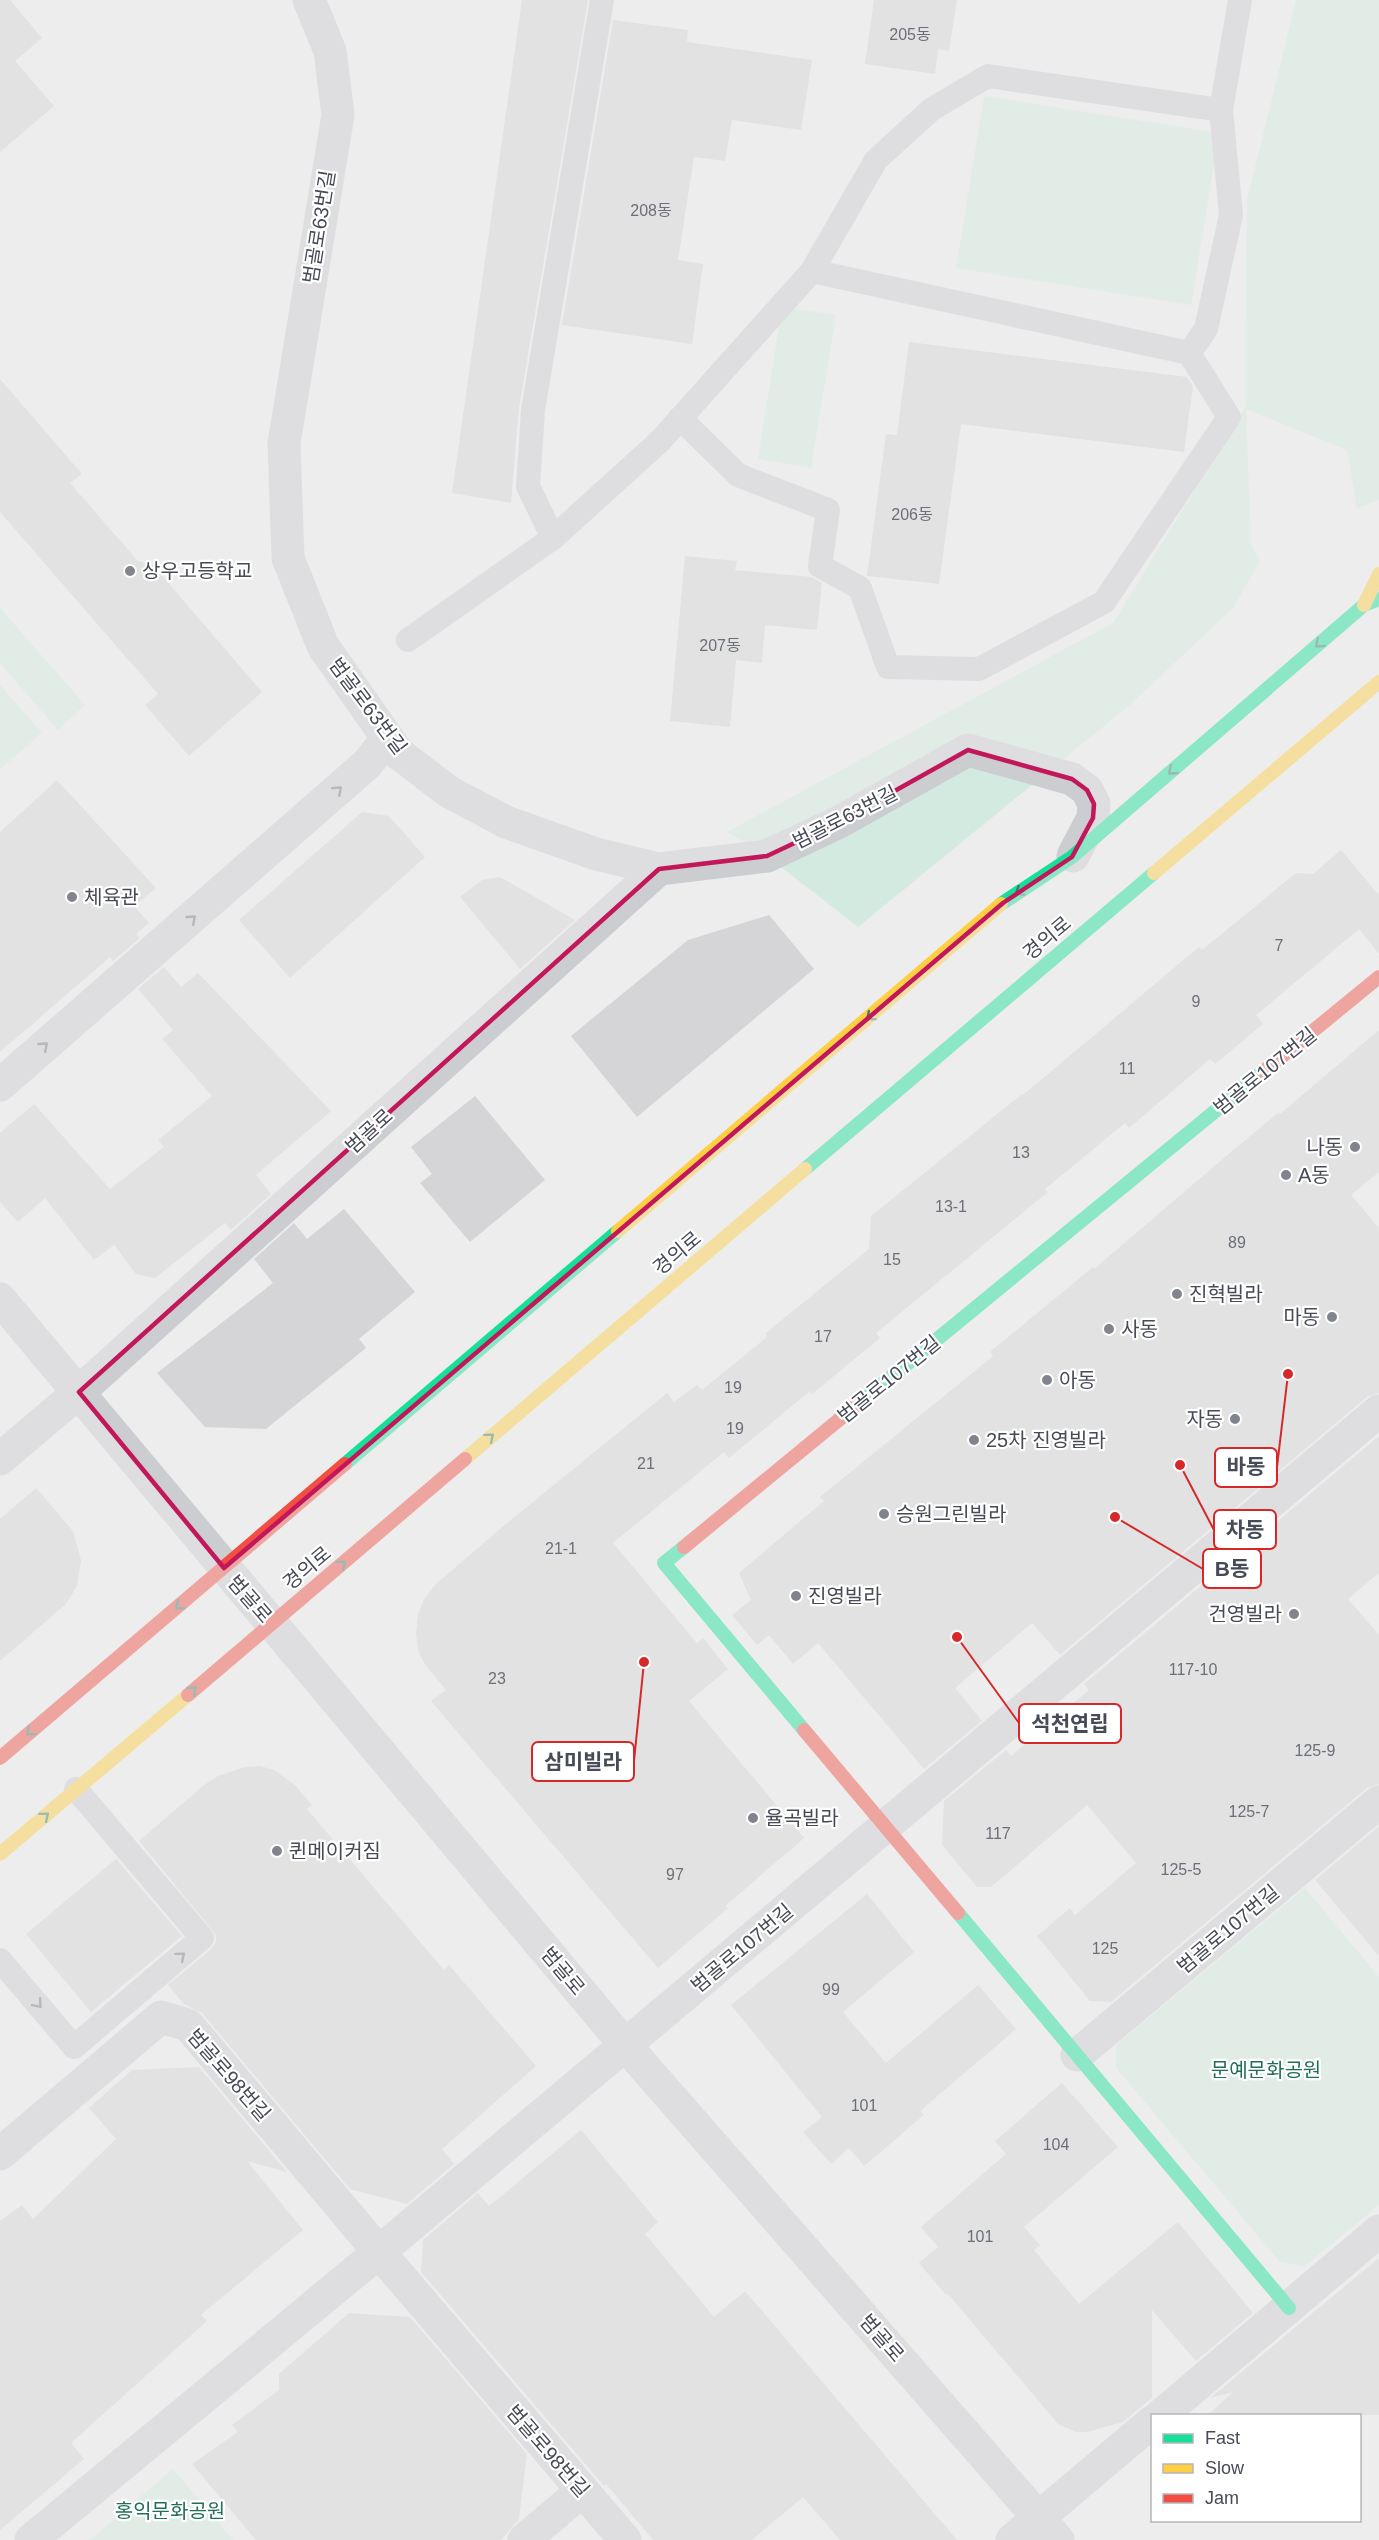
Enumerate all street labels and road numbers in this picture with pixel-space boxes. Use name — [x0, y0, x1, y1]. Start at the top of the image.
street label: 범골로63번길 — [299, 169, 339, 285]
street label: 범골로63번길 — [325, 654, 411, 758]
street label: 범골로63번길 — [789, 781, 901, 853]
street label: 경의로 — [1019, 912, 1075, 964]
street label: 범골로107번길 — [1209, 1023, 1321, 1119]
street label: 범골로 — [341, 1104, 397, 1158]
street label: 경의로 — [649, 1227, 705, 1279]
street label: 범골로107번길 — [833, 1331, 945, 1427]
street label: 경의로 — [279, 1542, 335, 1594]
street label: 범골로 — [224, 1571, 276, 1627]
street label: 범골로107번길 — [1173, 1880, 1283, 1978]
street label: 범골로107번길 — [687, 1899, 797, 1997]
street label: 범골로 — [537, 1943, 589, 1999]
street label: 범골로98번길 — [183, 2025, 275, 2125]
street label: 범골로 — [856, 2310, 908, 2366]
street label: 범골로98번길 — [502, 2401, 594, 2501]

